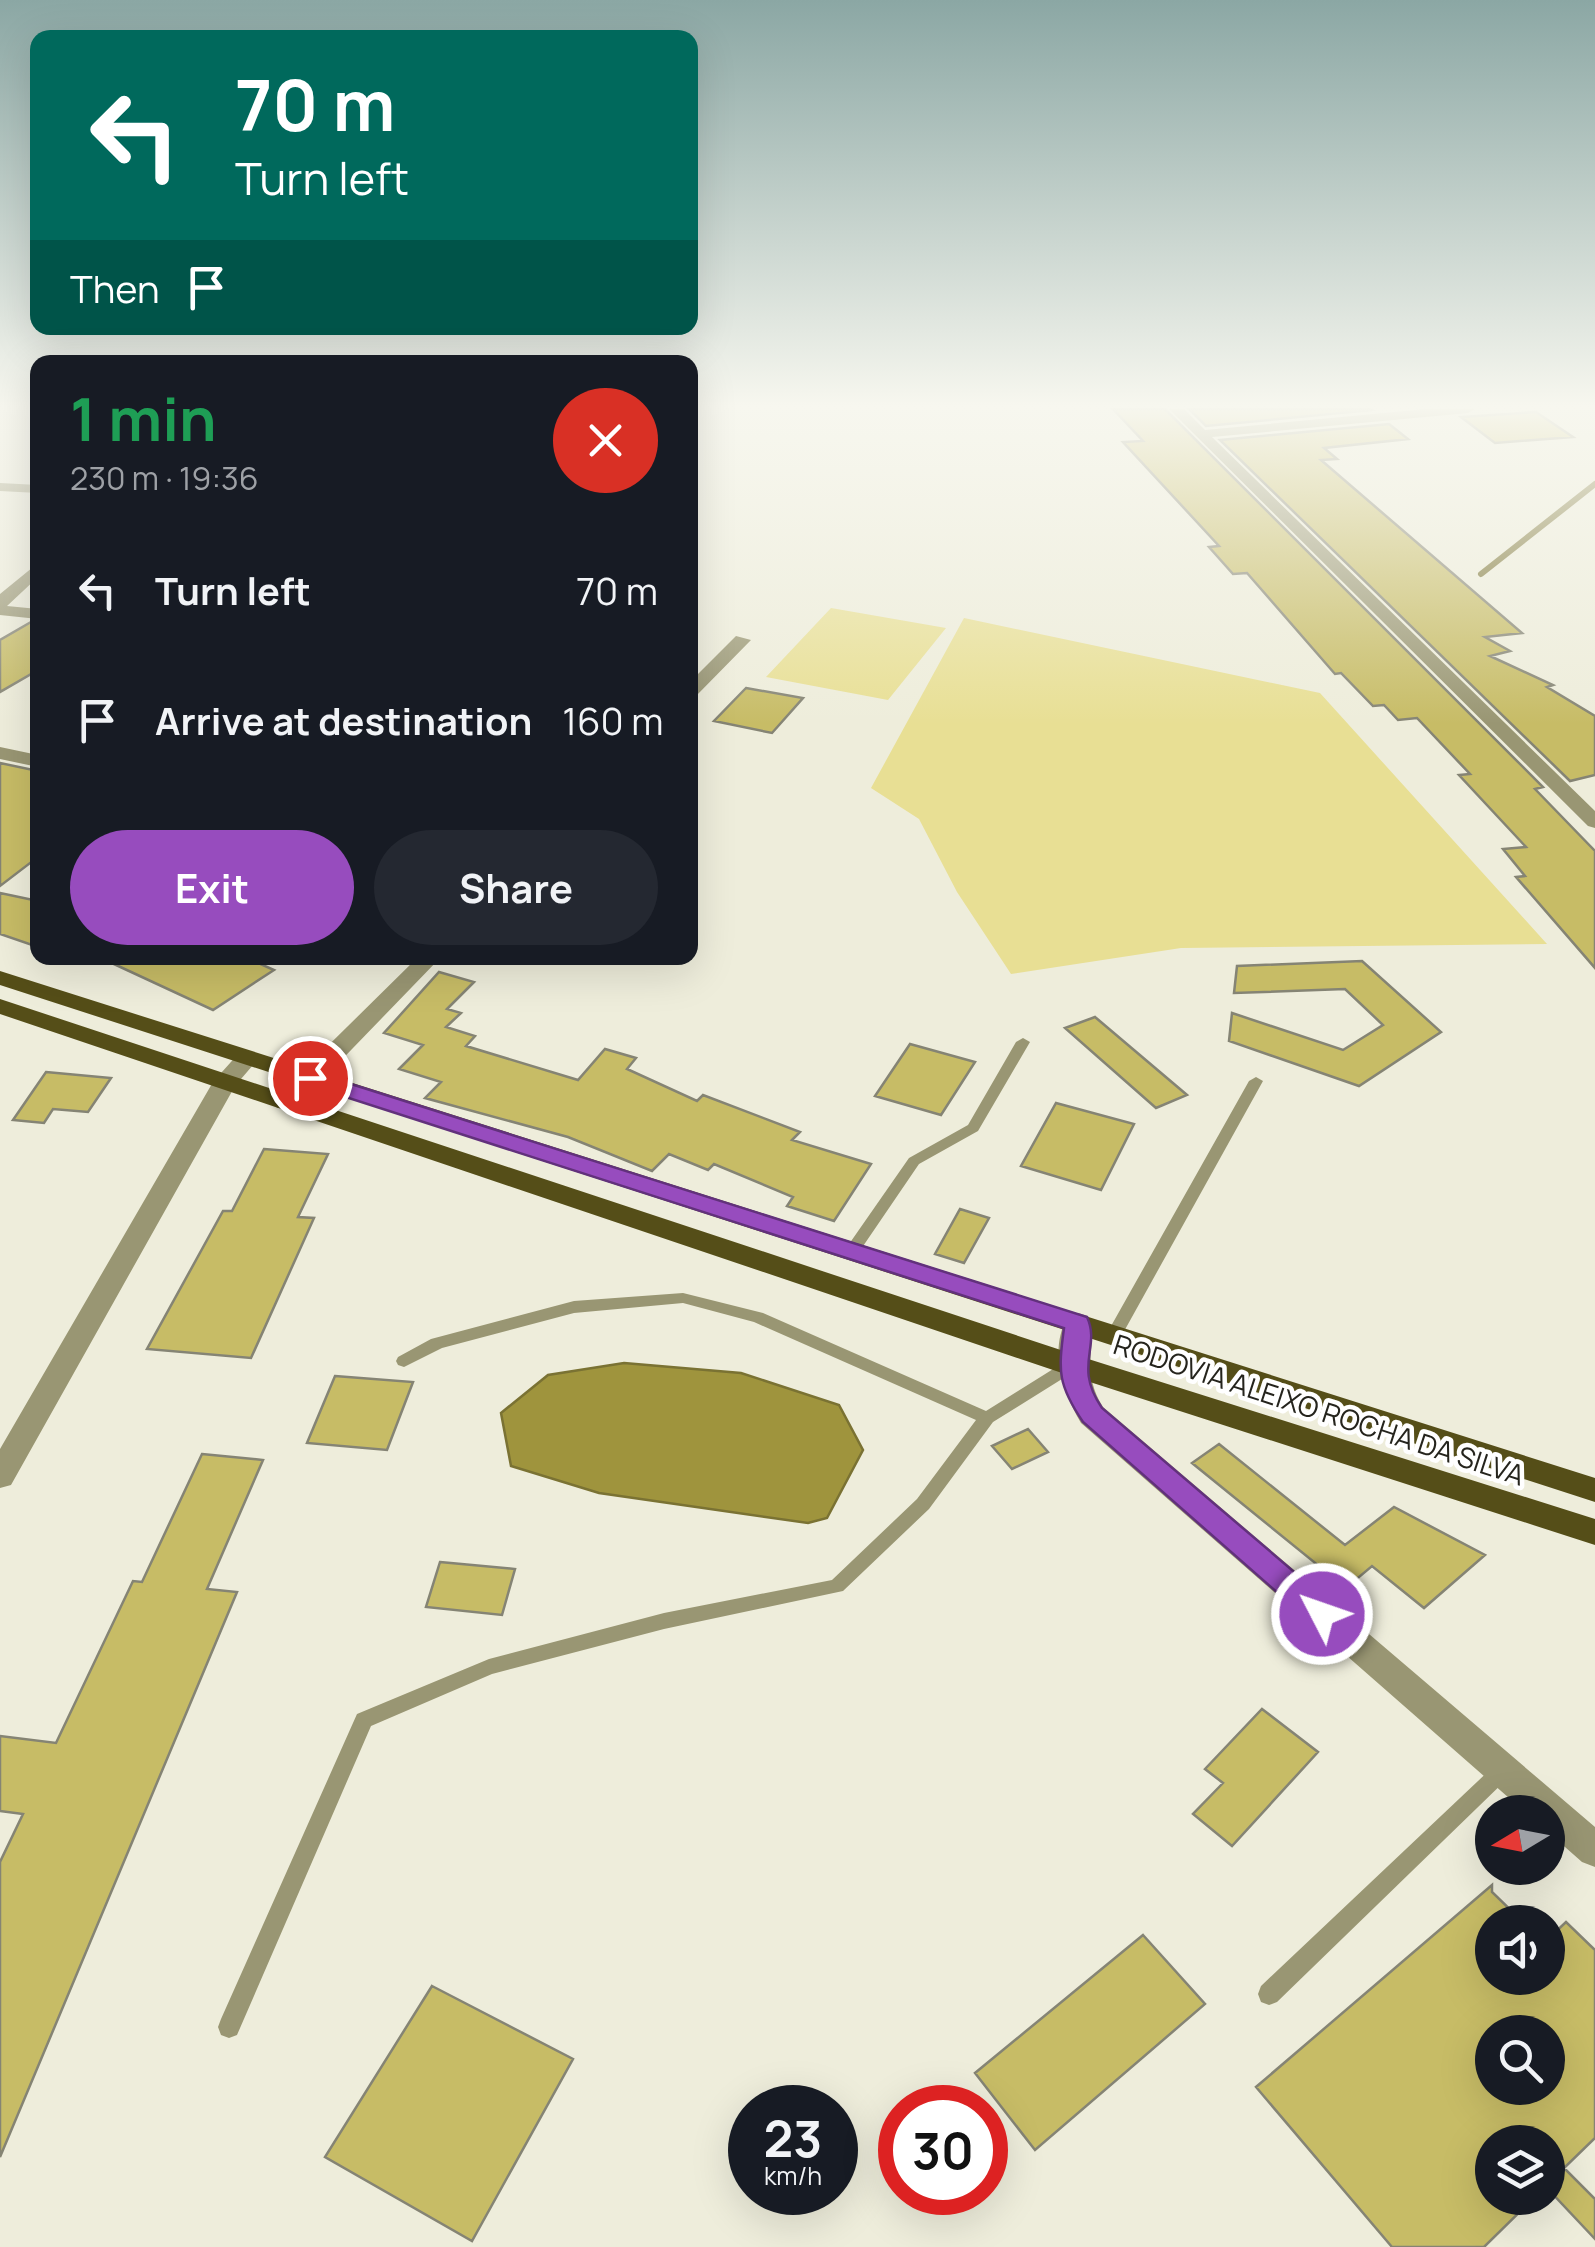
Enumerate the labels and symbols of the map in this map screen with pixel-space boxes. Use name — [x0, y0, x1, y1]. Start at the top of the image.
pin — [268, 1036, 353, 1121]
street label: RODOVIA ALEIXO ROCHA DA SILVA — [1109, 1325, 1530, 1494]
position arrow — [1270, 1562, 1374, 1666]
north arrow — [1475, 1795, 1565, 1885]
speed limit sign: 30 — [878, 2085, 1008, 2215]

